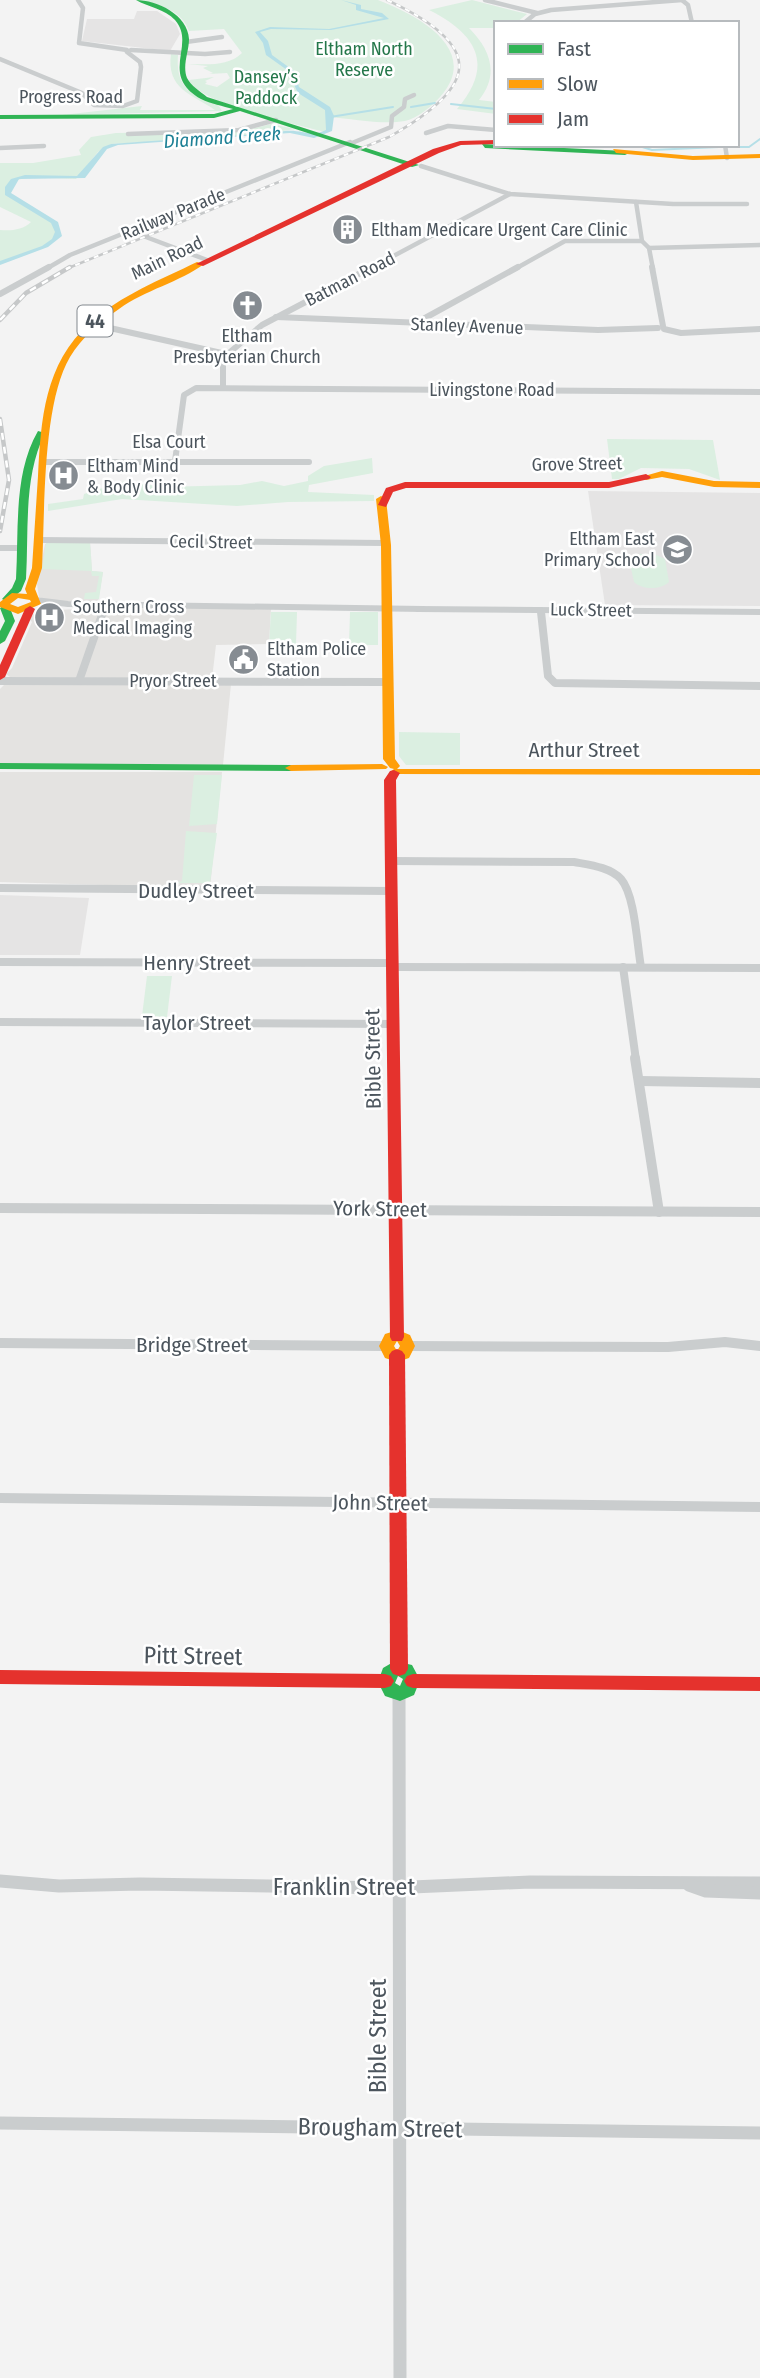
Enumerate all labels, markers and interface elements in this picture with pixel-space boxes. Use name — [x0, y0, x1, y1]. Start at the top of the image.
legend — [494, 21, 739, 147]
text: Fast — [557, 36, 591, 62]
park label: Eltham North Reserve — [315, 38, 413, 81]
park label: Dansey’s Paddock — [234, 66, 299, 109]
text: Slow — [557, 71, 598, 97]
street label: Progress Road — [19, 86, 123, 108]
text: Jam — [557, 106, 589, 132]
water label: Diamond Creek — [163, 122, 281, 153]
street label: Railway Parade — [118, 183, 228, 245]
building icon: Eltham Medicare Urgent Care Clinic — [331, 213, 365, 247]
place label: Eltham Medicare Urgent Care Clinic — [371, 219, 628, 241]
street label: Main Road — [127, 231, 207, 285]
street label: Batman Road — [301, 247, 399, 311]
church icon: Eltham Presbyterian Church — [230, 288, 264, 322]
road number: 44 — [78, 306, 112, 336]
street label: Stanley Avenue — [410, 313, 524, 339]
place label: Eltham Presbyterian Church — [173, 325, 321, 368]
street label: Livingstone Road — [429, 379, 555, 401]
street label: Elsa Court — [132, 431, 206, 453]
street label: Grove Street — [531, 452, 623, 476]
place label: Eltham Mind & Body Clinic — [87, 455, 185, 498]
hospital icon: Eltham Mind & Body Clinic — [47, 459, 81, 493]
place label: Eltham East Primary School — [544, 528, 655, 571]
street label: Cecil Street — [169, 530, 253, 554]
school or university icon: Eltham East Primary School — [661, 532, 695, 566]
place label: Southern Cross Medical Imaging — [73, 596, 193, 639]
street label: Luck Street — [550, 598, 632, 622]
hospital icon: Southern Cross Medical Imaging — [33, 600, 67, 634]
place label: Eltham Police Station — [267, 638, 366, 681]
public building icon: Eltham Police Station — [227, 642, 261, 676]
street label: Pryor Street — [129, 670, 217, 692]
street label: Arthur Street — [528, 737, 640, 763]
street label: Dudley Street — [138, 878, 254, 904]
street label: Henry Street — [143, 950, 251, 976]
street label: Bible Street — [359, 1008, 387, 1109]
street label: Taylor Street — [143, 1010, 251, 1036]
street label: York Street — [333, 1195, 427, 1223]
street label: Bridge Street — [136, 1332, 248, 1358]
street label: John Street — [332, 1489, 428, 1517]
street label: Pitt Street — [143, 1641, 243, 1671]
street label: Franklin Street — [273, 1873, 415, 1901]
street label: Bible Street — [364, 1979, 392, 2093]
street label: Brougham Street — [297, 2113, 463, 2143]

